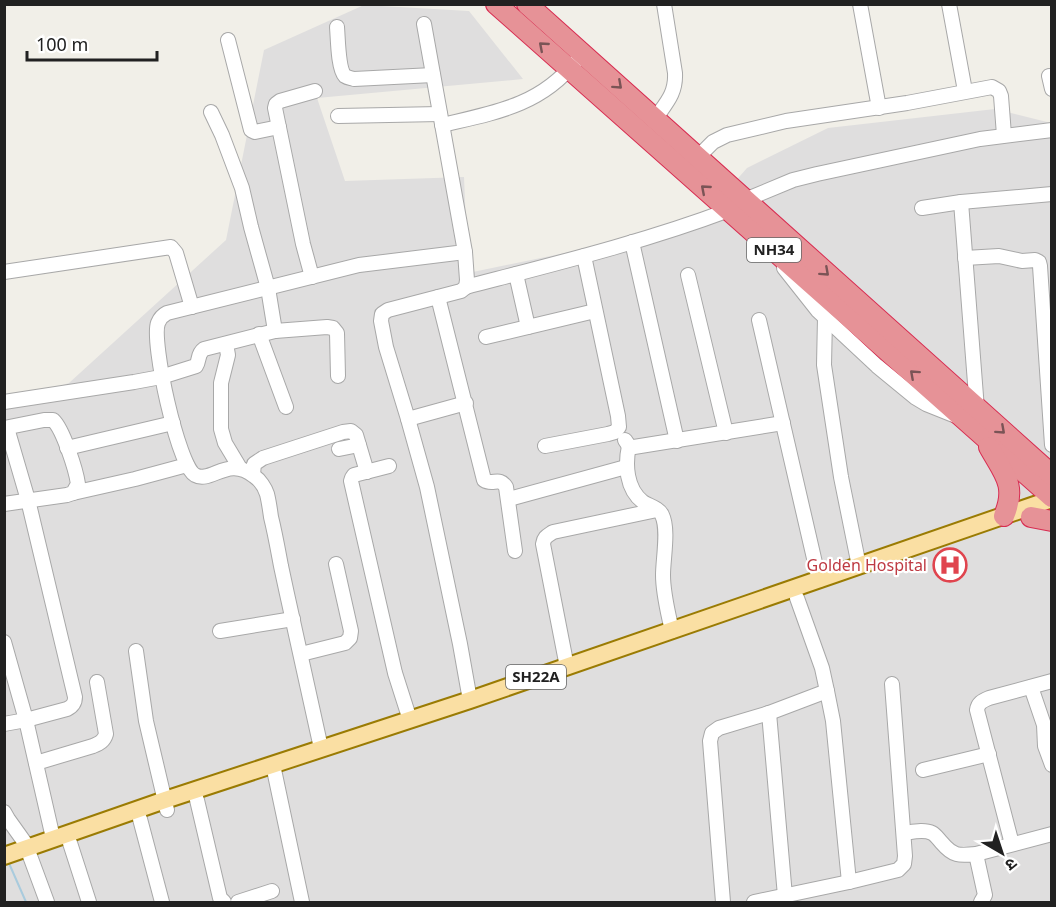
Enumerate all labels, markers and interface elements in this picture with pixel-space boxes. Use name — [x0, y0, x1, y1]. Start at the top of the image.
scale bar — [27, 24, 158, 62]
text: 100 m — [36, 32, 88, 56]
one-way arrow — [539, 42, 550, 53]
one-way arrow — [611, 78, 621, 89]
one-way arrow — [701, 185, 712, 196]
road number: NH34 — [747, 238, 801, 262]
one-way arrow — [819, 265, 829, 276]
one-way arrow — [910, 370, 921, 381]
one-way arrow — [995, 423, 1005, 434]
hospital icon: Golden Hospital — [932, 547, 968, 583]
place label: Golden Hospital — [807, 554, 927, 576]
road number: SH22A — [506, 665, 566, 689]
north arrow — [972, 823, 1032, 883]
text: उ — [1000, 853, 1022, 877]

